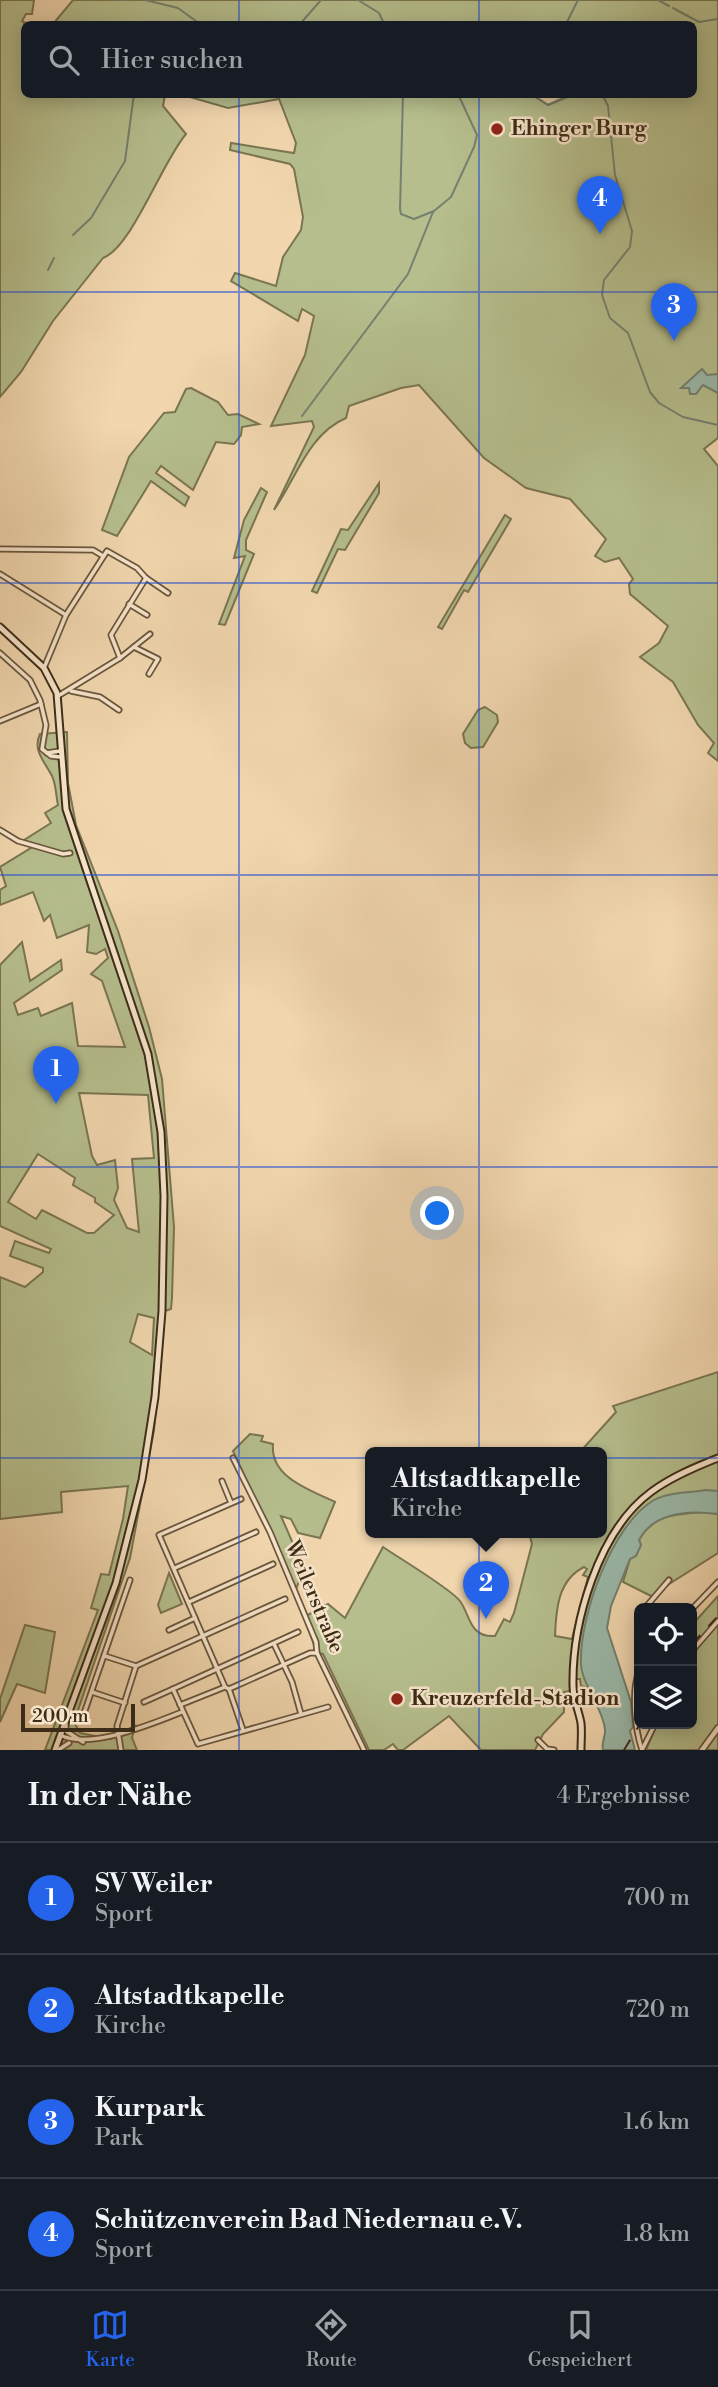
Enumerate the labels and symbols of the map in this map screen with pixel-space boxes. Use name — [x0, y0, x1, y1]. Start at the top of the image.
place label: Ehinger Burg — [511, 116, 647, 142]
marker: Ehinger Burg — [489, 121, 505, 137]
pin: 4 — [577, 176, 623, 234]
pin: 3 — [651, 283, 697, 341]
pin: 1 — [33, 1046, 79, 1104]
your location — [420, 1196, 454, 1230]
street label: Weilerstraße — [278, 1536, 349, 1657]
pin: 2 — [463, 1561, 509, 1619]
place label: Kreuzerfeld-Stadion — [411, 1686, 619, 1712]
marker: Kreuzerfeld-Stadion — [389, 1691, 405, 1707]
scale bar — [21, 1701, 135, 1733]

